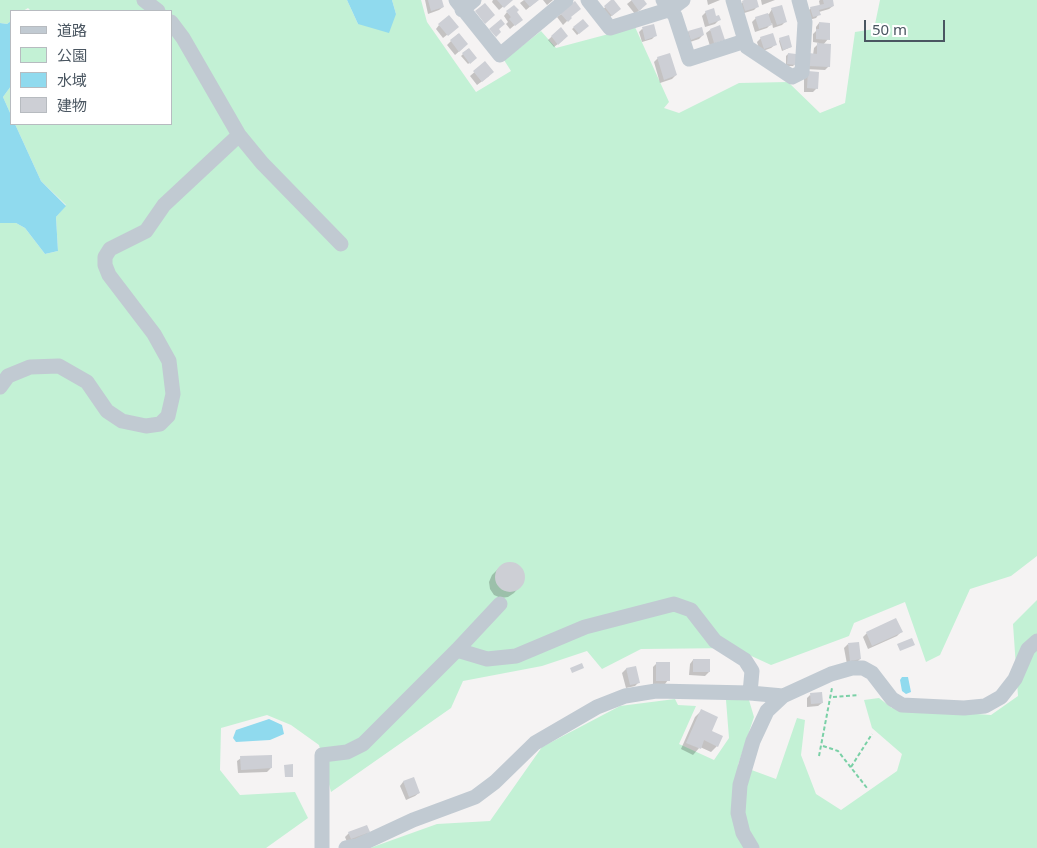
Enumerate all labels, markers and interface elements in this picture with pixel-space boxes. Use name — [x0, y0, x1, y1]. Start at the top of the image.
legend — [10, 10, 172, 125]
scale bar — [867, 10, 948, 42]
text: 50 m — [872, 19, 907, 39]
text: 道路 — [57, 20, 87, 40]
text: 公園 — [57, 45, 87, 65]
text: 水域 — [57, 70, 87, 90]
text: 建物 — [57, 95, 87, 115]

